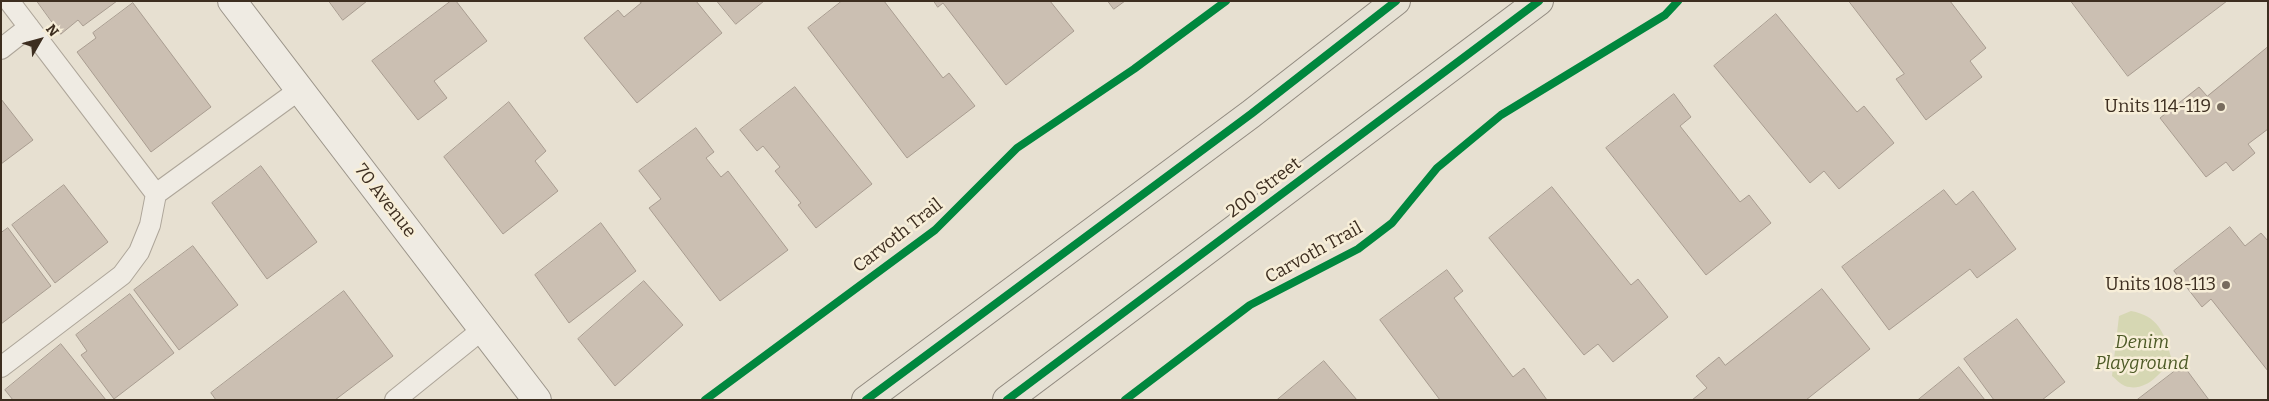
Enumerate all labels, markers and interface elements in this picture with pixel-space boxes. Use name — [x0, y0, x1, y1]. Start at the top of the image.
north arrow — [15, 15, 65, 65]
text: N — [42, 21, 62, 40]
place label: Units 114-119 — [2104, 96, 2211, 118]
marker: Units 114-119 — [2215, 101, 2227, 113]
street label: 200 Street — [1223, 153, 1305, 223]
street label: 70 Avenue — [350, 160, 420, 242]
street label: Carvoth Trail — [849, 194, 947, 278]
street label: Carvoth Trail — [1262, 217, 1366, 289]
place label: Units 108-113 — [2105, 274, 2216, 296]
marker: Units 108-113 — [2220, 279, 2232, 291]
park label: Denim Playground — [2095, 332, 2189, 374]

